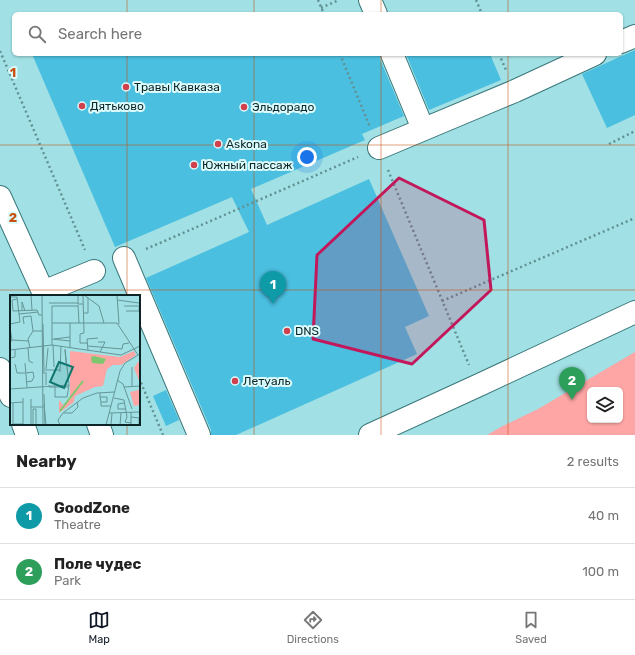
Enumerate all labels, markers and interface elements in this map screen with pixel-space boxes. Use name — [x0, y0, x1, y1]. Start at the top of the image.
search box — [12, 12, 623, 56]
icon: search — [26, 23, 48, 45]
text: Search here — [58, 25, 142, 43]
text: 1 — [10, 65, 16, 80]
place label: Травы Кавказа — [134, 80, 220, 94]
marker: Травы Кавказа — [121, 82, 131, 92]
place label: Дятьково — [90, 99, 144, 113]
place label: Эльдорадо — [252, 100, 315, 114]
marker: Дятьково — [77, 101, 87, 111]
marker: Эльдорадо — [239, 102, 249, 112]
place label: Askona — [226, 137, 267, 151]
marker: Askona — [213, 139, 223, 149]
your location — [297, 147, 317, 167]
place label: Южный пассаж — [202, 158, 293, 172]
marker: Южный пассаж — [189, 160, 199, 170]
text: 2 — [9, 210, 17, 225]
pin: 1 — [260, 271, 286, 304]
inset map — [10, 295, 140, 425]
place label: DNS — [295, 324, 319, 338]
marker: DNS — [282, 326, 292, 336]
pin: 2 — [559, 367, 585, 400]
place label: Летуаль — [243, 374, 291, 388]
marker: Летуаль — [230, 376, 240, 386]
map controls — [587, 387, 623, 423]
button: layers — [587, 387, 623, 423]
text: Nearby — [16, 451, 77, 471]
text: 2 results — [567, 454, 619, 469]
text: GoodZone — [54, 499, 130, 517]
text: 1 — [26, 508, 32, 523]
text: 40 m — [588, 508, 619, 523]
text: Theatre — [54, 517, 101, 532]
text: Поле чудес — [54, 555, 141, 573]
text: 2 — [25, 564, 33, 579]
text: 100 m — [582, 564, 619, 579]
text: Park — [54, 573, 81, 588]
tab: Map — [88, 609, 110, 646]
tab: Directions — [287, 609, 339, 646]
tab: Saved — [515, 609, 547, 646]

